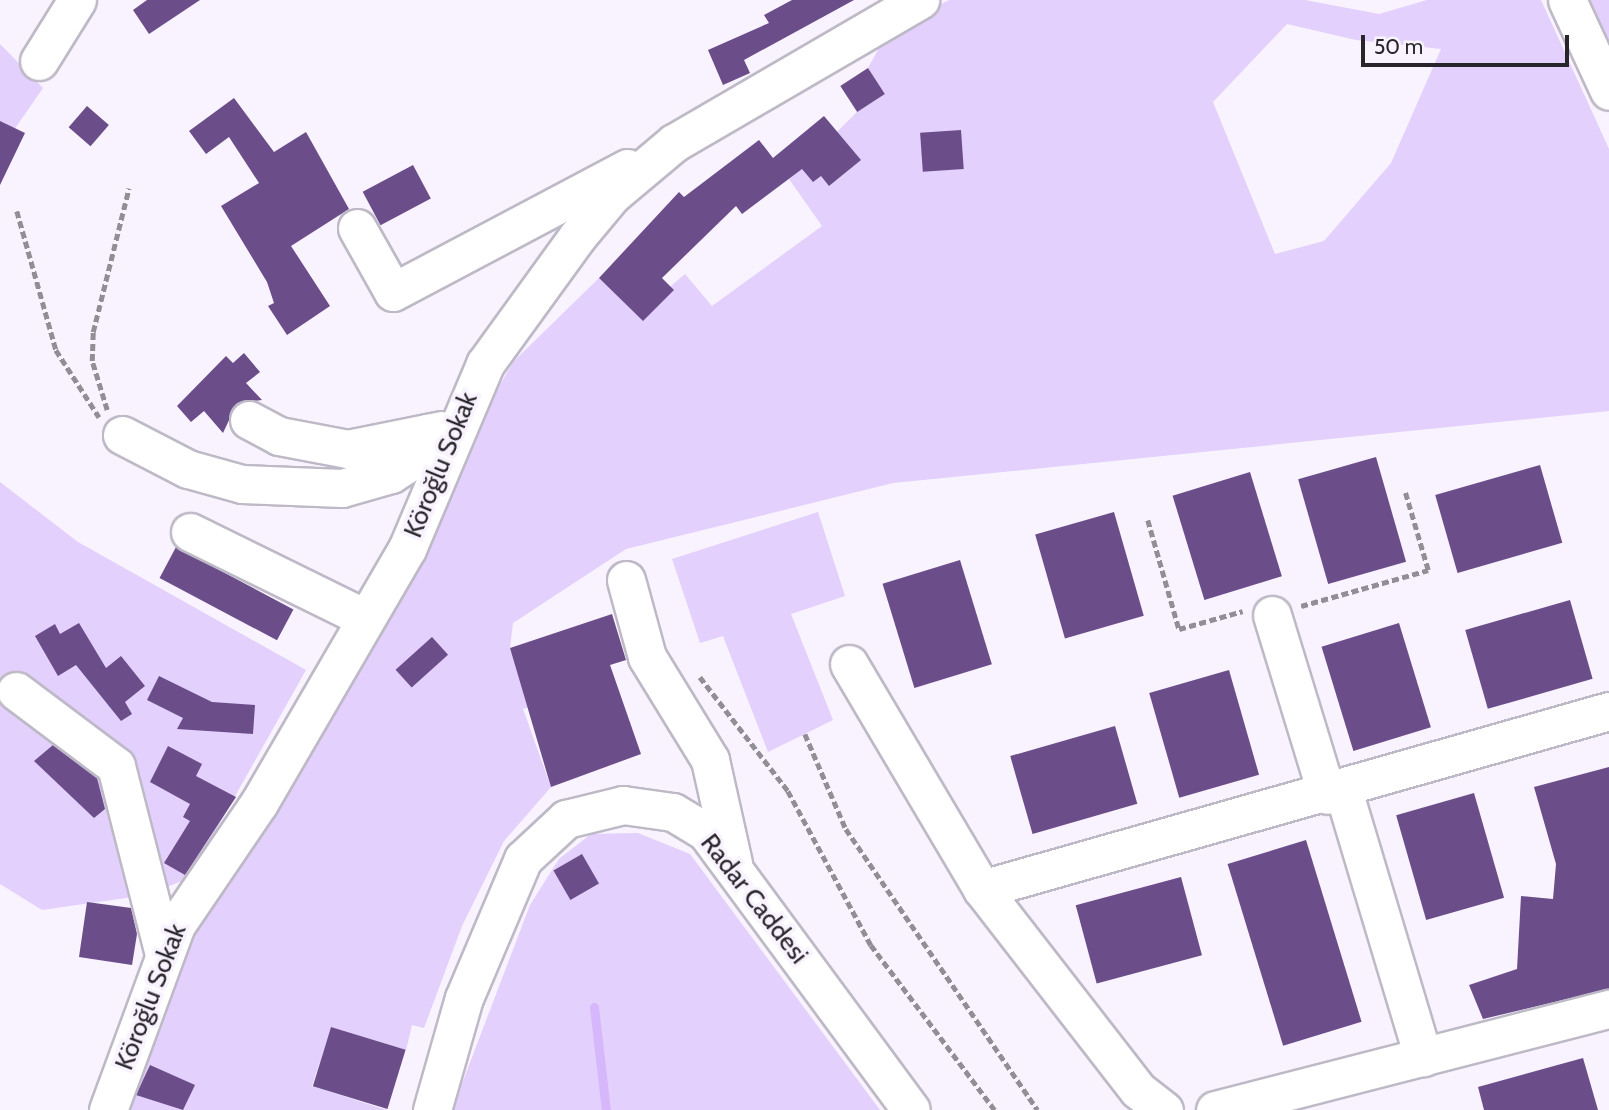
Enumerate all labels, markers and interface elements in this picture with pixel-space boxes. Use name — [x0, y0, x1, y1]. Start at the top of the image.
scale bar — [1364, 21, 1572, 65]
text: 50 m — [1374, 34, 1423, 59]
street label: Köroğlu Sokak — [398, 388, 484, 542]
street label: Radar Caddesi — [694, 828, 814, 970]
street label: Köroğlu Sokak — [109, 920, 193, 1074]

